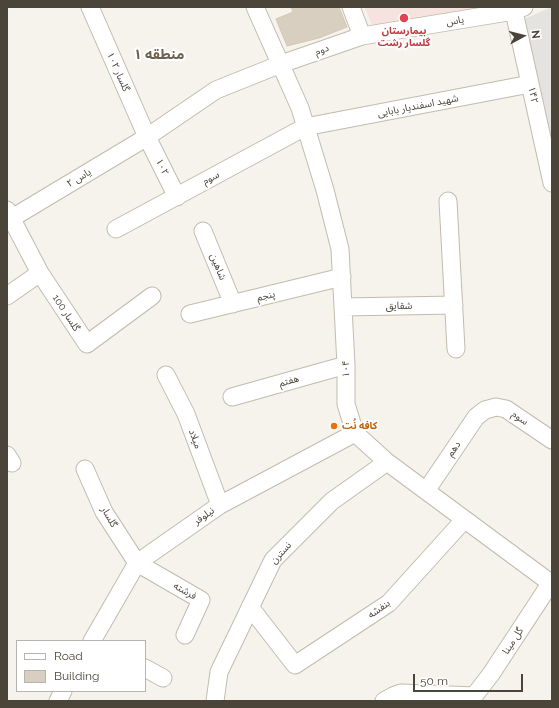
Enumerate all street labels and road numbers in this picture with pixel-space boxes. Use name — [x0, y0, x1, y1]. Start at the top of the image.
street label: یاس — [445, 14, 465, 28]
street label: دوم — [313, 42, 331, 58]
street label: گلسار ۱۰۲ — [104, 50, 132, 94]
street label: ۱۴۲ — [525, 85, 541, 105]
street label: شهید اسفندیار بابایی — [377, 92, 459, 120]
street label: ۱۰۲ — [153, 157, 171, 177]
street label: یاس ۲ — [65, 166, 93, 190]
street label: سوم — [200, 169, 222, 187]
street label: شاهین — [207, 252, 229, 282]
street label: پنجم — [256, 288, 276, 304]
street label: گلسار 100 — [50, 292, 82, 334]
street label: شقایق — [386, 300, 412, 312]
street label: ۱۰۴ — [340, 360, 352, 378]
street label: هفتم — [278, 372, 300, 390]
street label: سوم — [509, 408, 531, 428]
street label: میلاد — [186, 428, 204, 450]
street label: دهم — [444, 439, 464, 459]
street label: گلسار — [98, 504, 120, 530]
street label: نیلوفر — [191, 505, 217, 527]
street label: نسترن — [268, 539, 294, 567]
street label: فرشته — [171, 580, 199, 602]
street label: بنفشه — [366, 597, 392, 621]
street label: گل مینا — [500, 625, 526, 657]

